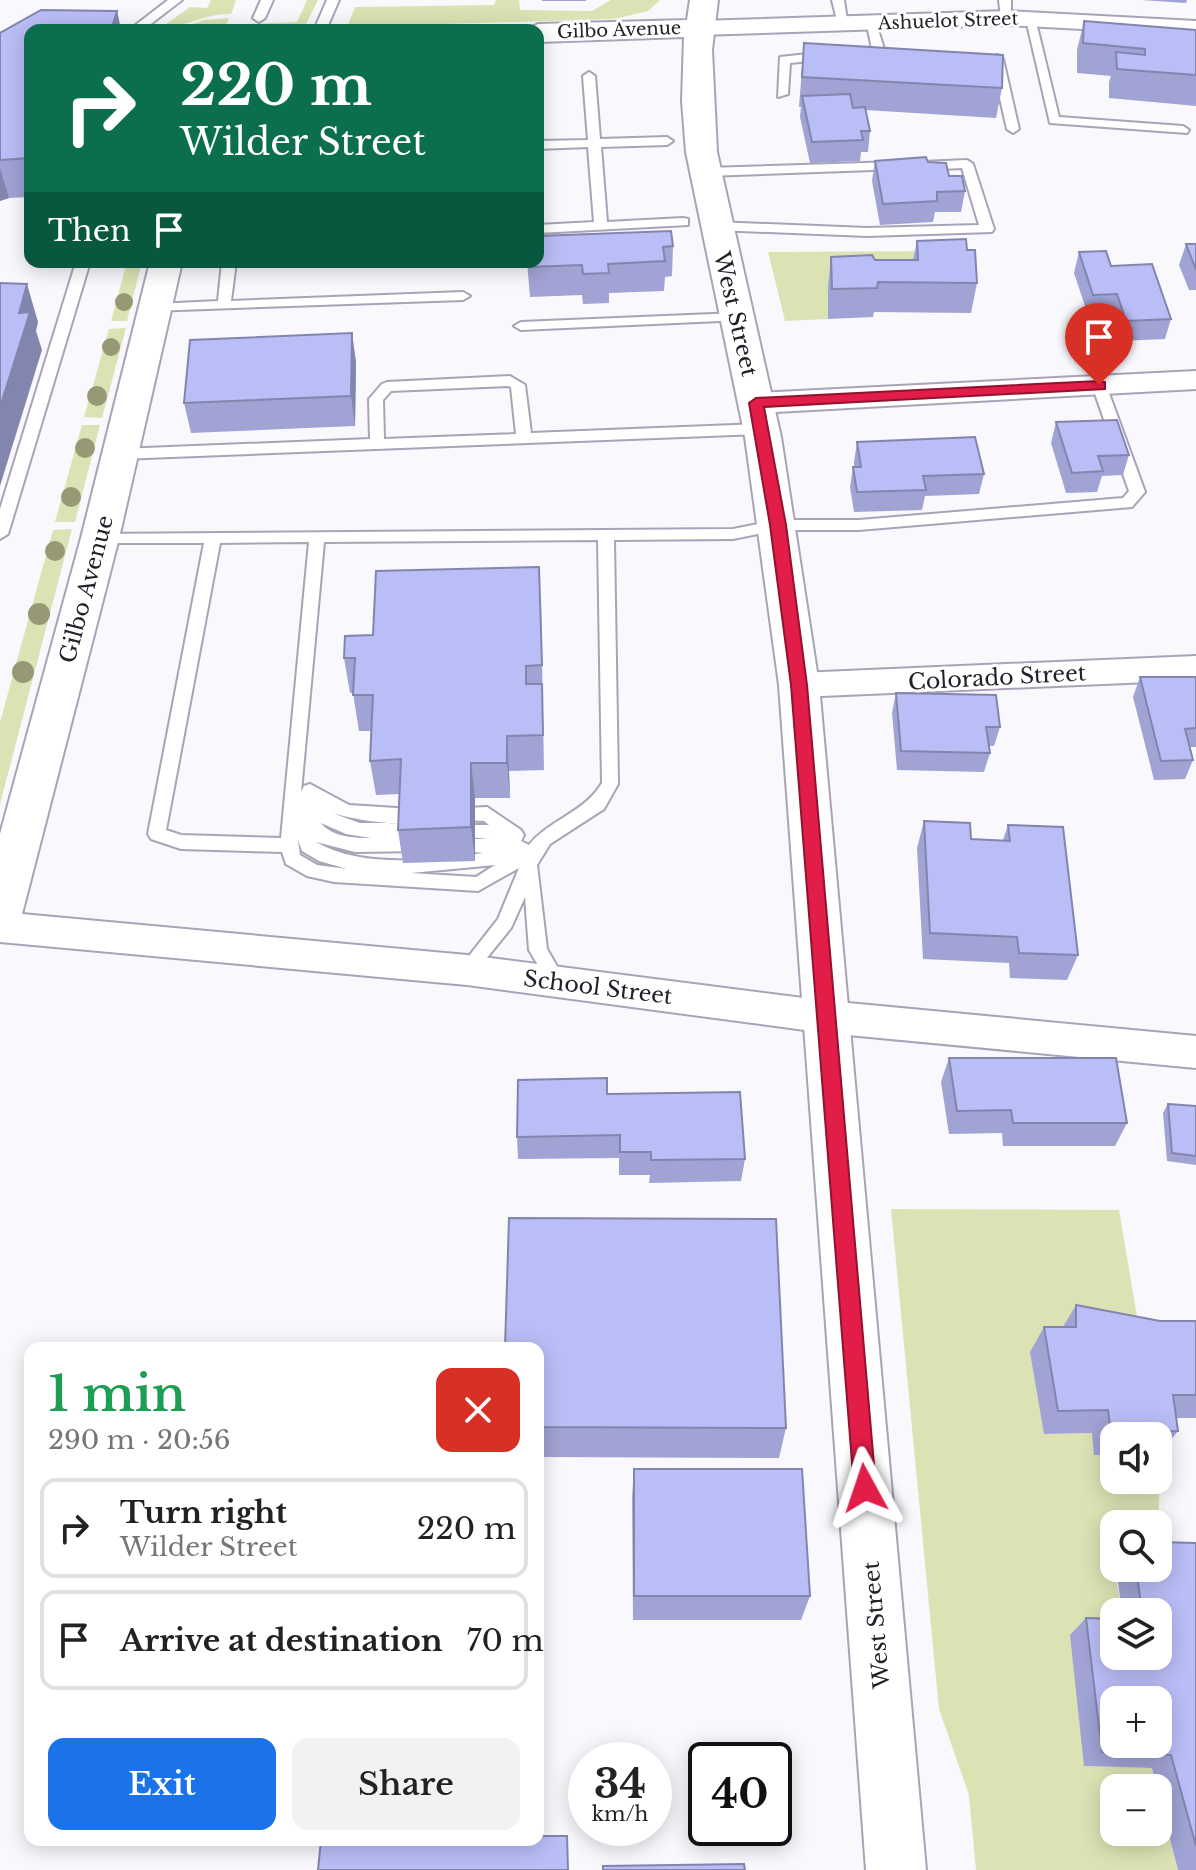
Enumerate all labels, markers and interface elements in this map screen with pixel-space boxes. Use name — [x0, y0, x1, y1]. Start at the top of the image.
street label: Ashuelot Street — [876, 8, 1019, 34]
street label: Gilbo Avenue — [557, 17, 681, 43]
text: 220 m — [180, 51, 372, 120]
icon: right — [48, 56, 152, 160]
text: Wilder Street — [180, 120, 426, 165]
icon: arrive — [147, 208, 191, 252]
text: Then — [48, 212, 131, 249]
street label: West Street — [708, 248, 763, 380]
pin — [1065, 303, 1133, 385]
icon: arrive — [1077, 315, 1121, 359]
street label: Gilbo Avenue — [54, 512, 119, 666]
street label: Colorado Street — [907, 659, 1087, 696]
street label: School Street — [522, 965, 674, 1010]
text: 1 min — [48, 1364, 186, 1424]
button: close — [436, 1368, 520, 1452]
map controls — [1100, 1422, 1172, 1846]
button: sound — [1100, 1422, 1172, 1494]
text: 290 m · 20:56 — [48, 1424, 230, 1456]
position arrow — [823, 1446, 907, 1530]
text: Turn right — [120, 1494, 287, 1531]
icon: right — [52, 1506, 96, 1550]
text: 220 m — [417, 1510, 516, 1547]
button: search — [1100, 1510, 1172, 1582]
text: Wilder Street — [120, 1531, 298, 1563]
street label: West Street — [857, 1560, 896, 1691]
button: layers — [1100, 1598, 1172, 1670]
icon: arrive — [52, 1618, 96, 1662]
text: Arrive at destination — [120, 1622, 443, 1659]
text: 70 m — [467, 1622, 544, 1659]
button: + — [1100, 1686, 1172, 1758]
button: Exit — [48, 1738, 276, 1830]
button: Share — [292, 1738, 520, 1830]
speed limit sign: 40 — [688, 1742, 792, 1846]
text: 34 — [594, 1759, 646, 1809]
button: − — [1100, 1774, 1172, 1846]
text: km/h — [592, 1802, 648, 1826]

